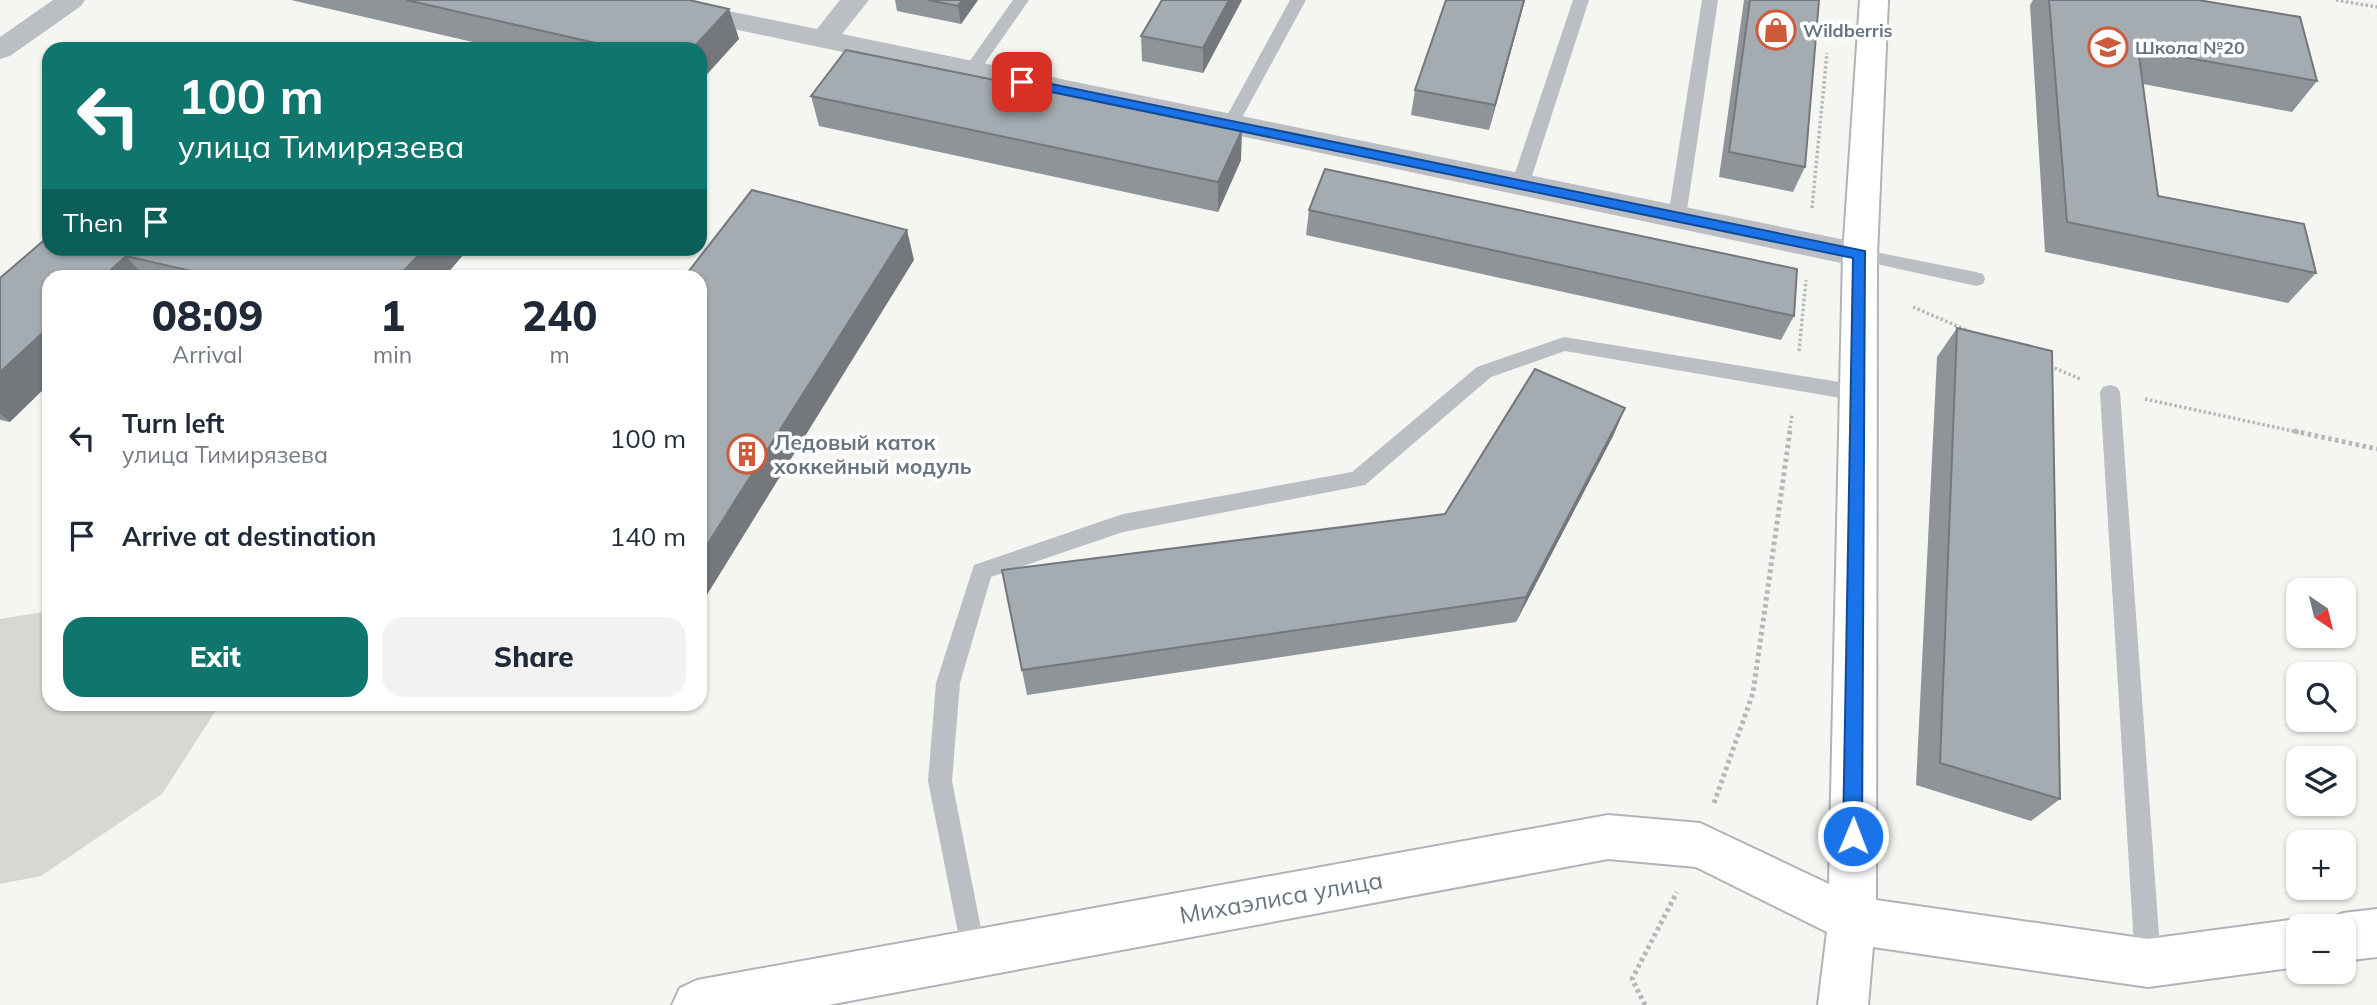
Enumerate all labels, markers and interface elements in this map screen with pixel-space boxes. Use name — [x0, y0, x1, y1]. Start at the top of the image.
shop icon: Wildberris — [1755, 9, 1797, 51]
place label: Wildberris — [1803, 19, 1893, 42]
school or university icon: Школа №20 — [2087, 26, 2129, 68]
place label: Школа №20 — [2135, 36, 2245, 59]
pin — [992, 52, 1052, 112]
icon: arrive — [1003, 63, 1041, 101]
text: 100 m — [178, 65, 324, 126]
icon: left — [63, 70, 154, 161]
text: улица Тимирязева — [178, 126, 465, 166]
icon: arrive — [137, 203, 175, 241]
text: Then — [63, 206, 123, 239]
text: 08:09 — [152, 289, 263, 342]
text: 1 — [380, 289, 405, 342]
text: 240 — [522, 289, 597, 342]
text: Arrival — [172, 340, 243, 369]
text: min — [373, 340, 412, 369]
text: m — [549, 340, 570, 369]
text: Turn left — [122, 407, 224, 440]
icon: left — [63, 419, 101, 457]
text: 100 m — [610, 422, 686, 455]
place label: Ледовый каток хоккейный модуль — [773, 429, 972, 479]
building icon: Ледовый каток хоккейный модуль — [726, 433, 768, 475]
text: улица Тимирязева — [122, 440, 328, 469]
icon: arrive — [63, 517, 101, 555]
text: Arrive at destination — [122, 520, 377, 553]
text: 140 m — [610, 520, 686, 553]
north arrow — [2286, 578, 2356, 648]
map controls — [2286, 578, 2356, 984]
button: Exit — [63, 617, 368, 697]
button: Share — [382, 617, 686, 697]
button: search — [2286, 662, 2356, 732]
button: layers — [2286, 746, 2356, 816]
position arrow — [1816, 799, 1890, 873]
button: + — [2286, 830, 2356, 900]
street label: Михаэлиса улица — [1177, 864, 1385, 930]
button: − — [2286, 914, 2356, 984]

